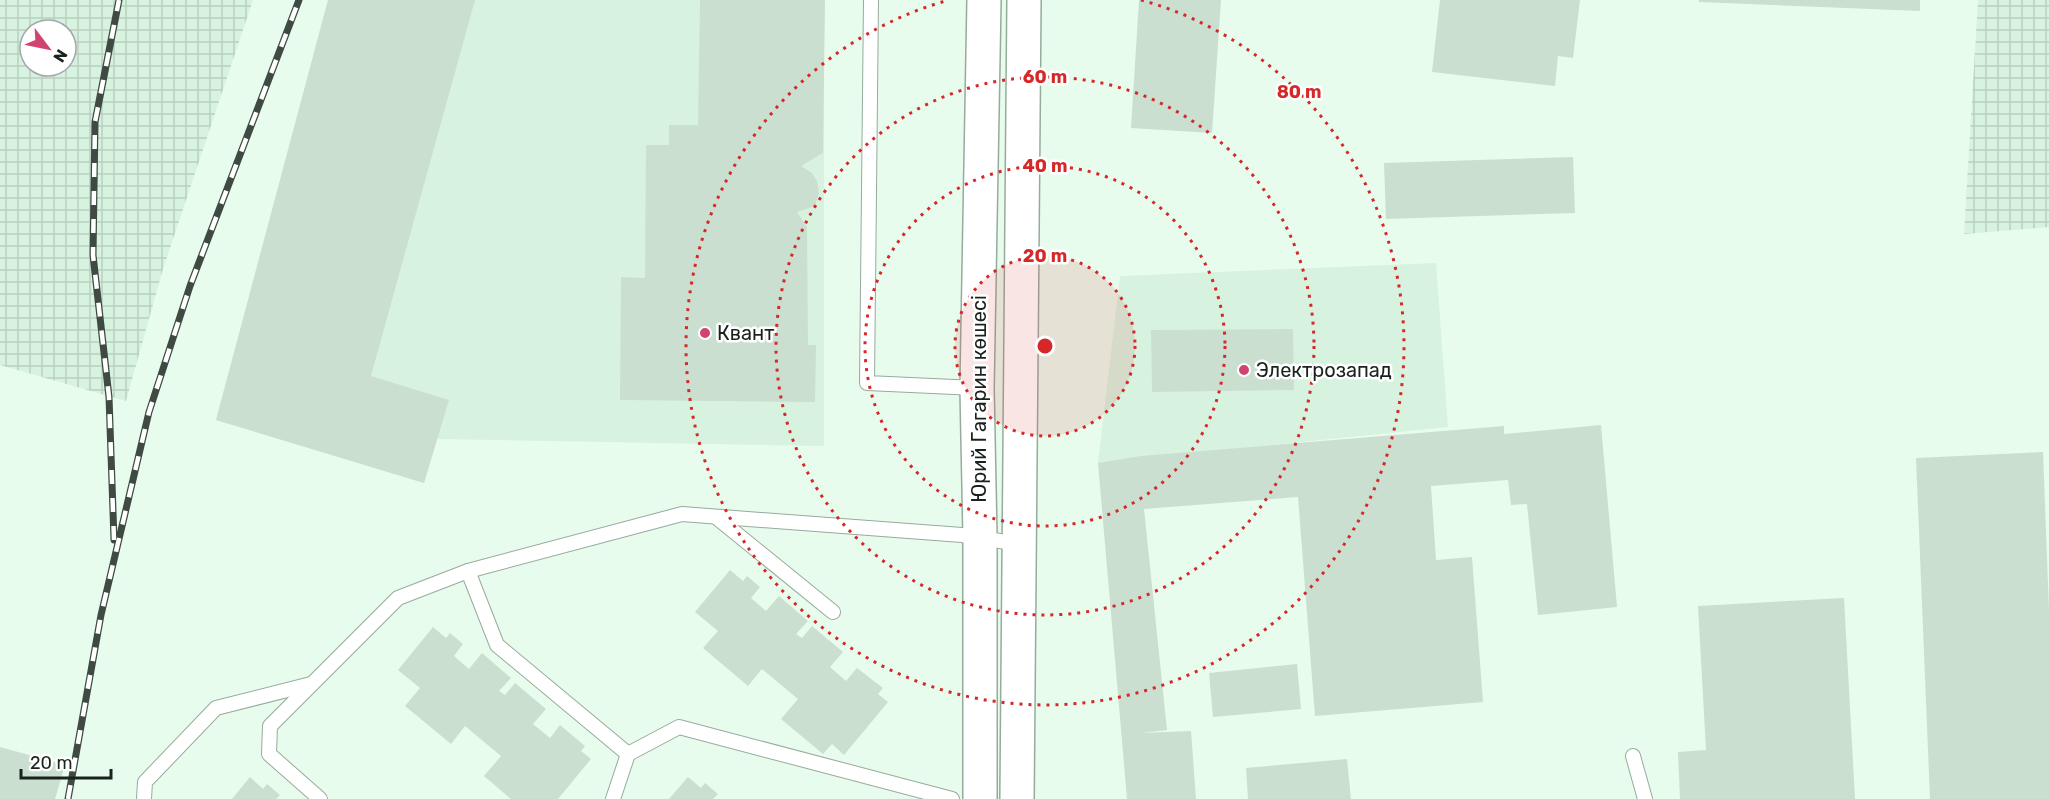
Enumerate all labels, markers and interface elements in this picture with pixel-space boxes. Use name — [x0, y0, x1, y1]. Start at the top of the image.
north arrow — [18, 18, 78, 78]
text: N — [49, 46, 71, 66]
text: 60 m — [1023, 66, 1067, 88]
text: 80 m — [1277, 81, 1321, 103]
text: 40 m — [1023, 155, 1067, 177]
text: 20 m — [1023, 245, 1067, 267]
street label: Юрий Гагарин көшесі — [967, 295, 991, 503]
place label: Квант — [717, 321, 774, 345]
marker: Квант — [698, 326, 712, 340]
centre of rings — [1035, 336, 1055, 356]
place label: Электрозапад — [1256, 358, 1392, 382]
marker: Электрозапад — [1237, 363, 1251, 377]
scale bar — [21, 742, 111, 780]
text: 20 m — [30, 752, 72, 774]

